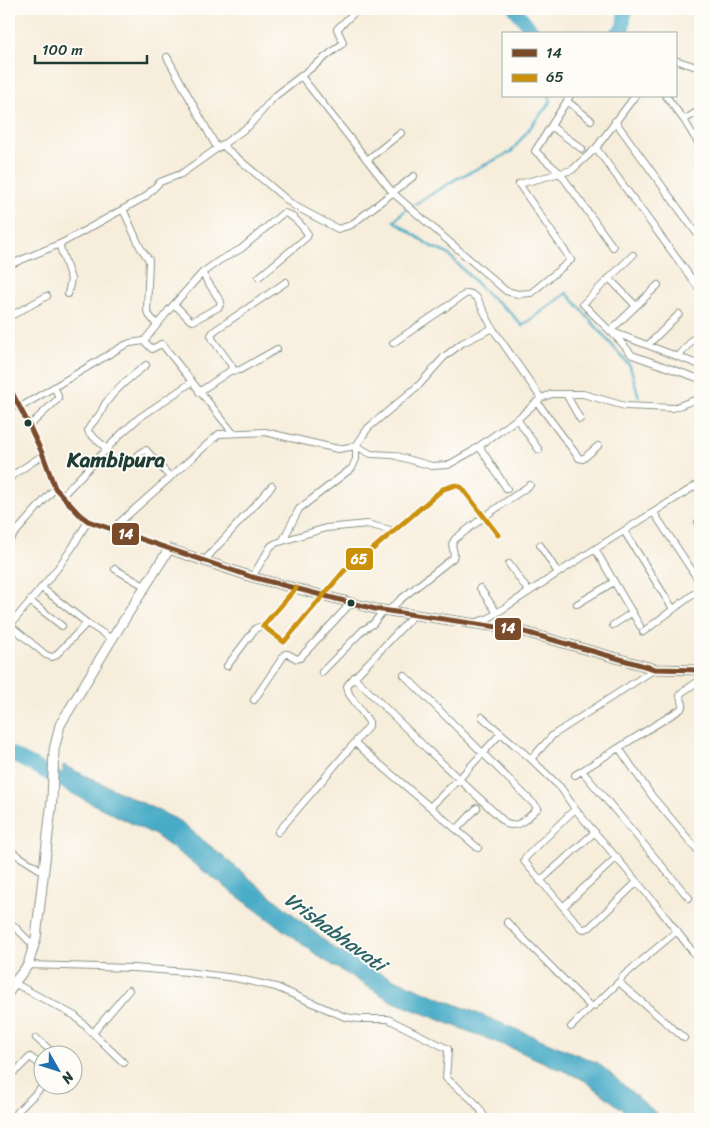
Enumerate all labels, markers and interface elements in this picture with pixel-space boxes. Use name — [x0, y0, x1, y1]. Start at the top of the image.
scale bar — [35, 32, 148, 64]
legend — [502, 32, 676, 98]
text: 100 m — [42, 37, 83, 63]
text: 14 — [546, 40, 562, 66]
text: 65 — [546, 64, 564, 90]
unlabelled marker — [23, 418, 33, 428]
district label: Kambipura — [66, 441, 165, 479]
line badge: 14 — [111, 522, 140, 546]
text: 14 — [119, 522, 134, 547]
line badge: 65 — [345, 547, 374, 571]
text: 65 — [350, 547, 368, 572]
unlabelled marker — [346, 598, 356, 608]
text: 14 — [501, 616, 516, 641]
line badge: 14 — [494, 617, 522, 641]
water label: Vrishabhavati — [276, 883, 397, 984]
north arrow — [32, 1046, 82, 1096]
text: N — [55, 1065, 81, 1090]

